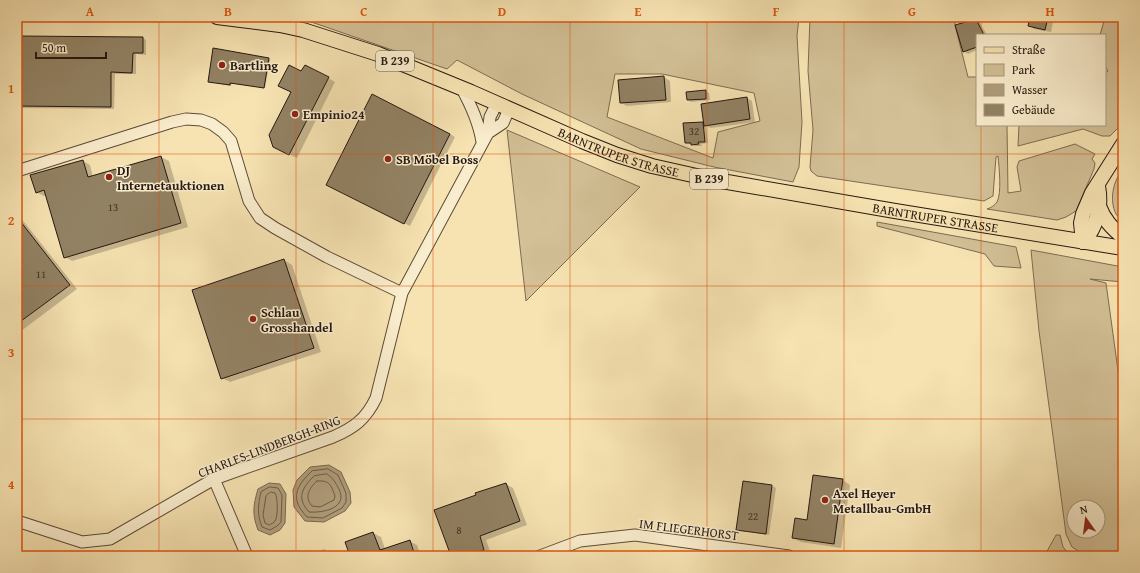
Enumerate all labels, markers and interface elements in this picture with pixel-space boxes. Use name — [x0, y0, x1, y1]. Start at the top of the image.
text: A — [86, 2, 95, 21]
text: B — [224, 2, 232, 21]
text: C — [360, 2, 368, 21]
text: D — [498, 2, 506, 21]
text: E — [635, 2, 642, 21]
text: F — [773, 2, 780, 21]
text: G — [908, 2, 916, 21]
text: H — [1045, 2, 1055, 21]
scale bar — [36, 34, 106, 60]
legend — [976, 34, 1106, 126]
text: 50 m — [42, 39, 66, 56]
text: Straße — [1012, 41, 1046, 58]
road number: B 239 — [376, 51, 414, 71]
place label: Bartling — [230, 56, 278, 75]
marker: Bartling — [217, 60, 227, 70]
text: Park — [1012, 61, 1036, 78]
text: 1 — [8, 79, 14, 98]
text: Wasser — [1012, 81, 1048, 98]
text: Gebäude — [1012, 101, 1055, 118]
place label: Empinio24 — [303, 105, 365, 124]
marker: Empinio24 — [290, 109, 300, 119]
street label: BARNTRUPER STRASSE — [555, 123, 681, 182]
house number: 32 — [689, 123, 699, 139]
place label: SB Möbel Boss — [396, 150, 479, 169]
marker: SB Möbel Boss — [383, 154, 393, 164]
place label: DJ Internetauktionen — [117, 161, 225, 195]
road number: B 239 — [690, 169, 728, 189]
marker: DJ Internetauktionen — [104, 172, 114, 182]
street label: BARNTRUPER STRASSE — [871, 198, 1000, 238]
house number: 13 — [108, 199, 118, 215]
text: 2 — [8, 211, 15, 230]
house number: 11 — [36, 266, 46, 282]
place label: Schlau Grosshandel — [261, 303, 333, 337]
marker: Schlau Grosshandel — [248, 314, 258, 324]
text: 3 — [8, 343, 14, 362]
street label: CHARLES-LINDBERGH-RING — [195, 410, 344, 482]
text: 4 — [8, 475, 15, 494]
place label: Axel Heyer Metallbau-GmbH — [833, 484, 931, 518]
marker: Axel Heyer Metallbau-GmbH — [820, 495, 830, 505]
north arrow — [1066, 499, 1106, 539]
text: N — [1078, 500, 1090, 518]
house number: 22 — [748, 508, 758, 524]
street label: IM FLIEGERHORST — [638, 514, 740, 545]
house number: 8 — [456, 522, 462, 538]

